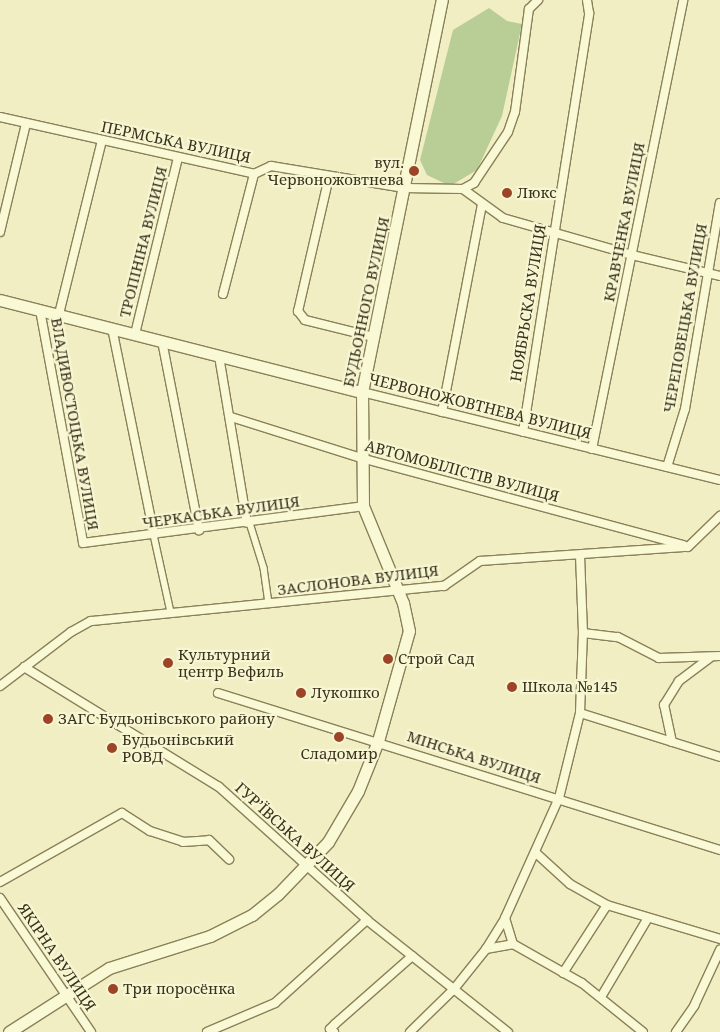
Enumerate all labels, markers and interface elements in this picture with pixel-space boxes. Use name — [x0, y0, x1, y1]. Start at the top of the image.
street label: ПЕРМСЬКА ВУЛИЦЯ — [100, 117, 252, 167]
street label: КРАВЧЕНКА ВУЛИЦЯ — [600, 141, 648, 303]
place label: вул. Червоножовтнева — [268, 153, 404, 188]
street label: ТРОПІНІНА ВУЛИЦЯ — [115, 165, 171, 319]
marker: вул. Червоножовтнева — [408, 165, 420, 177]
place label: Люкс — [517, 184, 557, 202]
marker: Люкс — [501, 187, 513, 199]
street label: БУДЬОННОГО ВУЛИЦЯ — [339, 215, 393, 389]
street label: ЧЕРЕПОВЕЦЬКА ВУЛИЦЯ — [659, 222, 711, 414]
street label: НОЯБРЬСКА ВУЛИЦЯ — [507, 223, 549, 383]
street label: ВЛАДИВОСТОЦЬКА ВУЛИЦЯ — [47, 316, 103, 532]
street label: ЧЕРВОНОЖОВТНЕВА ВУЛИЦЯ — [367, 370, 593, 442]
street label: АВТОМОБІЛІСТІВ ВУЛИЦЯ — [363, 436, 561, 506]
street label: ЧЕРКАСЬКА ВУЛИЦЯ — [141, 492, 301, 532]
street label: ЗАСЛОНОВА ВУЛИЦЯ — [276, 561, 440, 599]
place label: Культурний центр Вефиль — [178, 645, 283, 680]
place label: Строй Сад — [398, 650, 474, 668]
marker: Строй Сад — [382, 653, 394, 665]
marker: Культурний центр Вефиль — [162, 657, 174, 669]
place label: Школа №145 — [522, 678, 618, 696]
marker: Школа №145 — [506, 681, 518, 693]
place label: Лукошко — [311, 684, 380, 702]
marker: Лукошко — [295, 687, 307, 699]
place label: ЗАГС Будьонівського району — [58, 710, 275, 728]
marker: ЗАГС Будьонівського району — [42, 713, 54, 725]
street label: МІНСЬКА ВУЛИЦЯ — [405, 727, 543, 787]
place label: Будьонівський РОВД — [122, 730, 234, 765]
marker: Сладомир — [333, 731, 345, 743]
marker: Будьонівський РОВД — [106, 742, 118, 754]
place label: Сладомир — [301, 745, 377, 763]
street label: ГУР’ЇВСЬКА ВУЛИЦЯ — [232, 779, 358, 895]
street label: ЯКІРНА ВУЛИЦЯ — [14, 900, 100, 1014]
place label: Три поросёнка — [123, 980, 236, 998]
marker: Три поросёнка — [107, 983, 119, 995]

